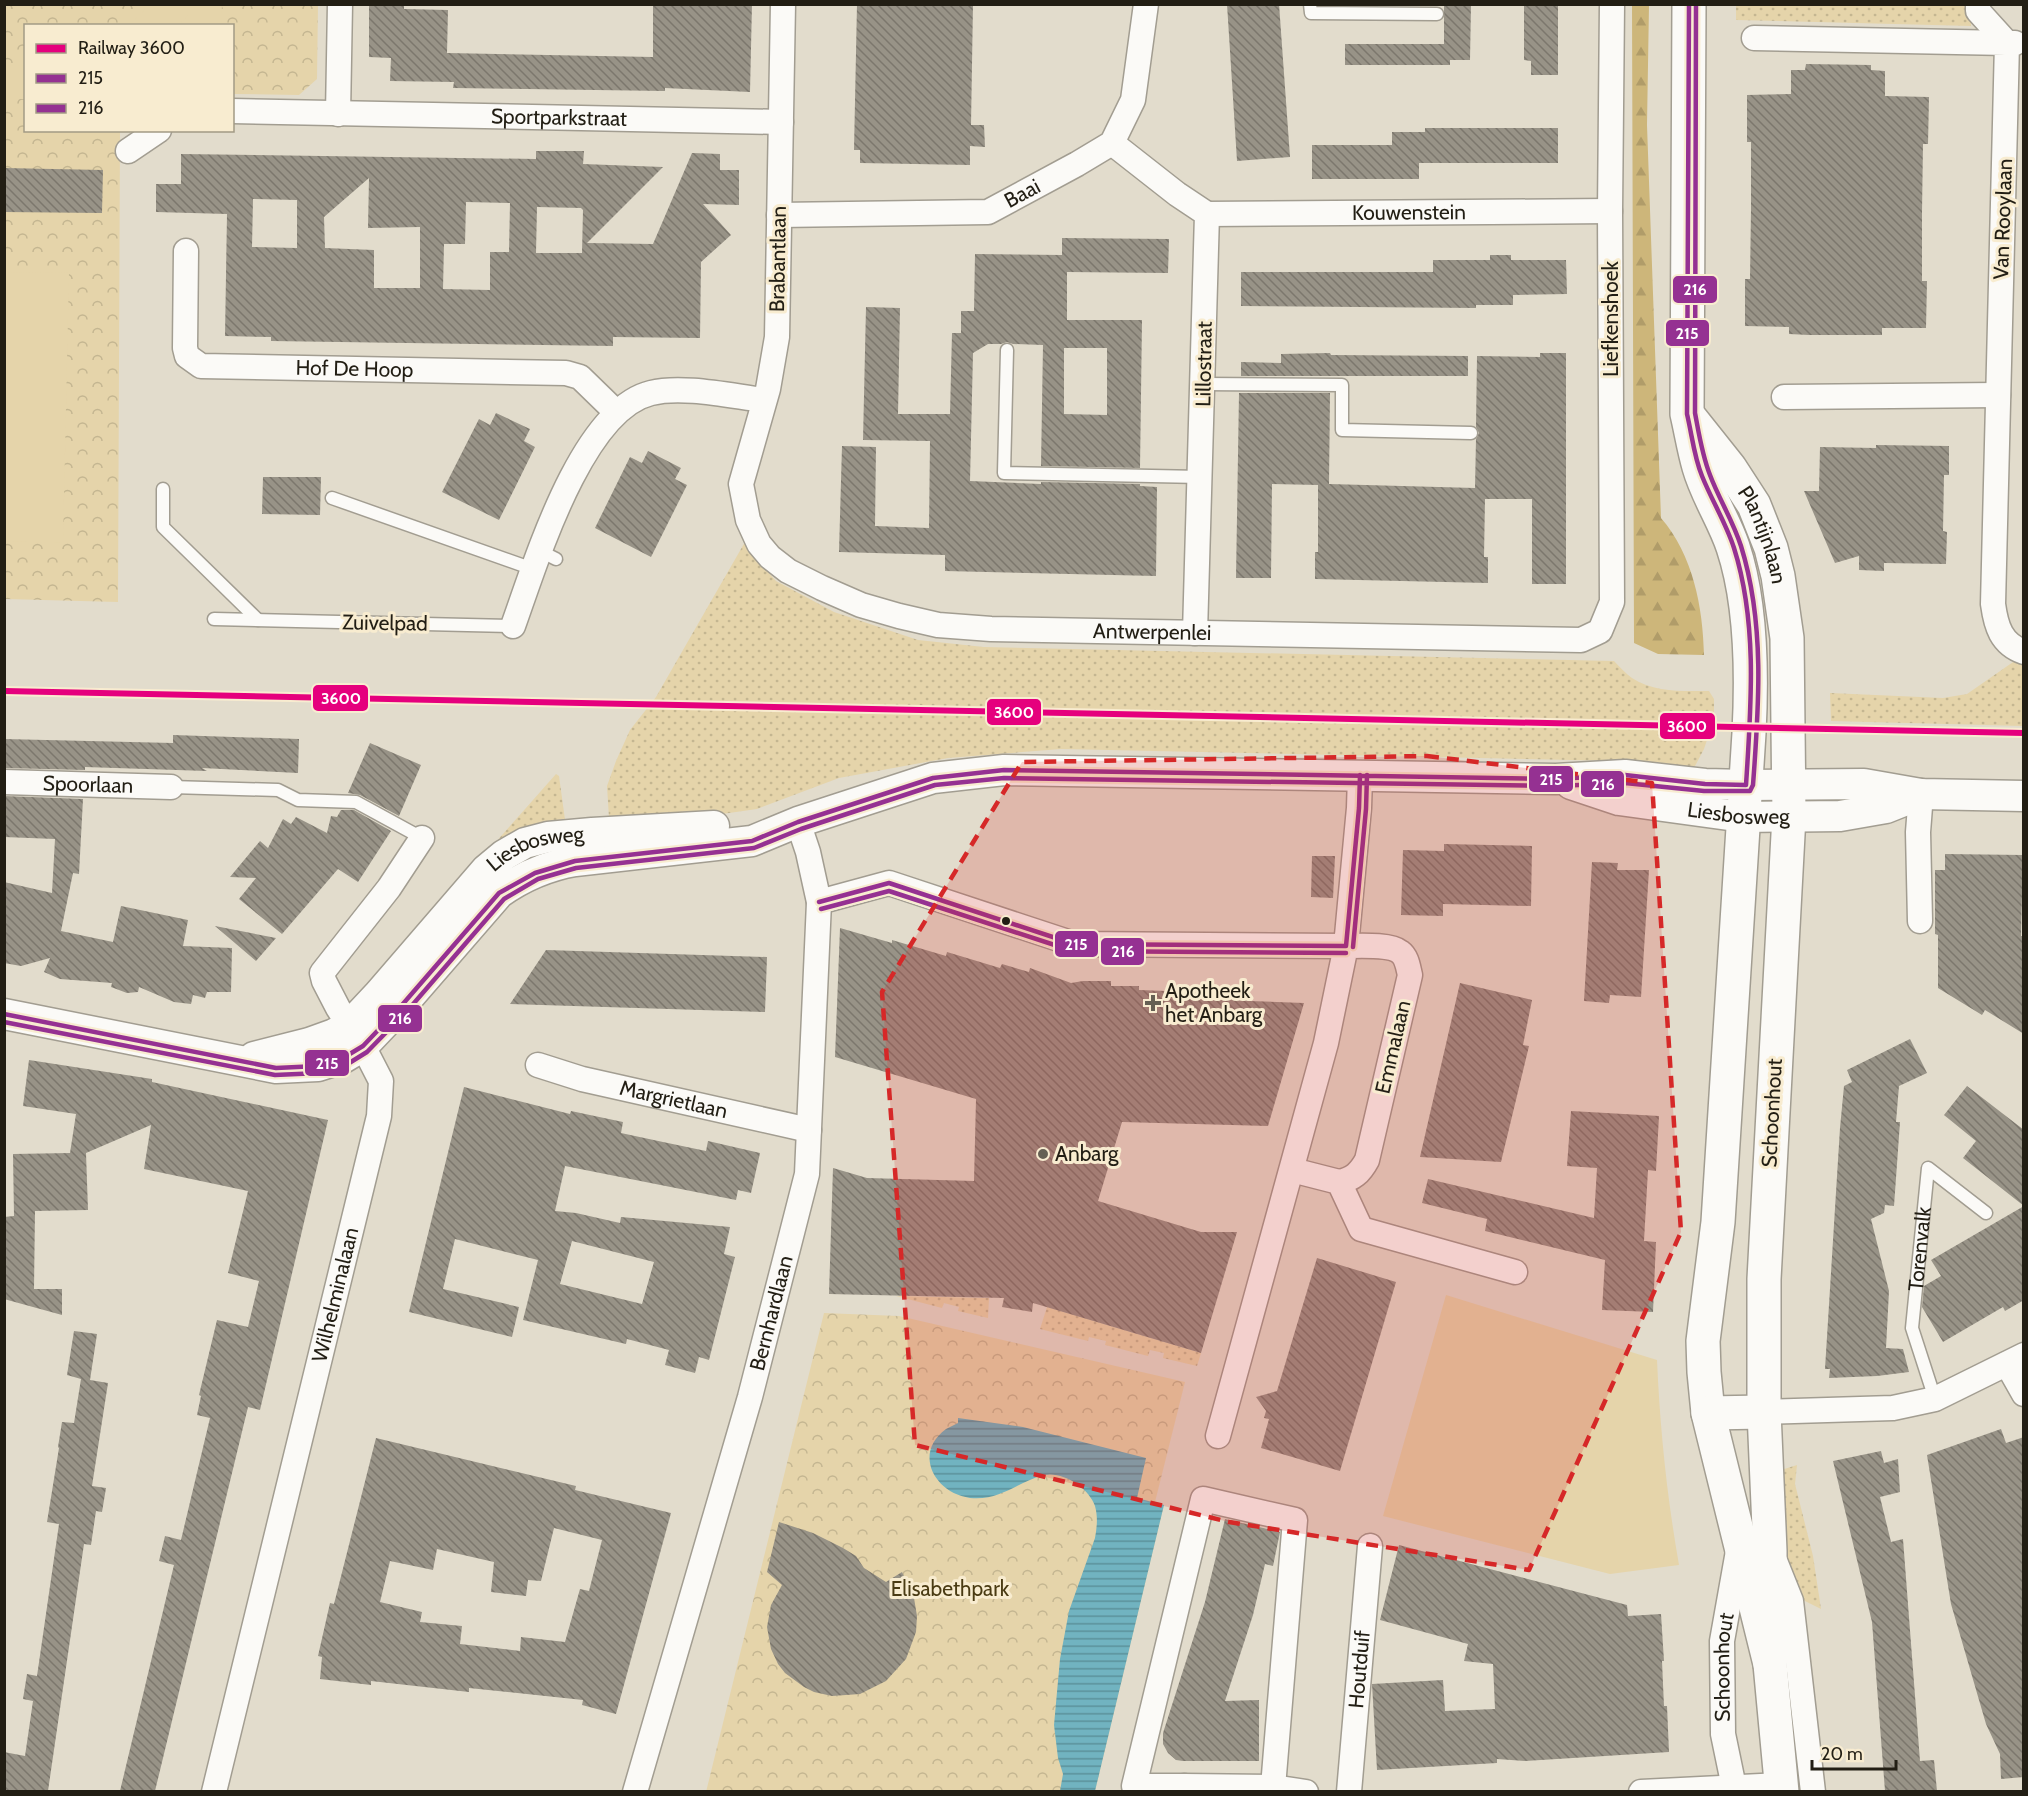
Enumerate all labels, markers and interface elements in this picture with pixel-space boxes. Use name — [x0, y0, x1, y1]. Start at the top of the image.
legend — [24, 24, 234, 132]
text: Railway 3600 — [78, 37, 185, 59]
text: 215 — [78, 67, 103, 89]
text: 216 — [78, 97, 104, 119]
street label: Sportparkstraat — [491, 103, 627, 131]
street label: Van Rooylaan — [1988, 158, 2017, 280]
street label: Baai — [1000, 173, 1044, 213]
street label: Kouwenstein — [1352, 199, 1466, 225]
street label: Brabantlaan — [764, 206, 791, 312]
street label: Liefkenshoek — [1598, 260, 1623, 377]
line badge: 216 — [1672, 275, 1718, 304]
text: 216 — [1683, 280, 1707, 299]
line badge: 215 — [1665, 319, 1710, 347]
street label: Lillostraat — [1190, 321, 1217, 407]
text: 215 — [1676, 324, 1698, 343]
street label: Hof De Hoop — [295, 355, 414, 382]
street label: Plantijnlaan — [1733, 481, 1792, 585]
street label: Zuivelpad — [342, 609, 428, 636]
street label: Antwerpenlei — [1093, 618, 1212, 645]
line badge: 3600 — [312, 684, 369, 712]
text: 3600 — [321, 689, 361, 708]
line badge: 3600 — [986, 698, 1042, 726]
text: 3600 — [994, 703, 1034, 722]
line badge: 3600 — [1659, 712, 1716, 740]
text: 3600 — [1667, 717, 1707, 736]
line badge: 215 — [1528, 765, 1574, 793]
street label: Spoorlaan — [42, 770, 134, 798]
text: 215 — [1540, 770, 1562, 789]
line badge: 216 — [1580, 770, 1625, 798]
text: 216 — [1591, 775, 1615, 794]
street label: Liesbosweg — [1686, 796, 1790, 829]
street label: Liesbosweg — [481, 821, 585, 876]
unlabelled marker — [1000, 915, 1012, 927]
line badge: 215 — [1054, 930, 1099, 958]
text: 215 — [1065, 935, 1087, 954]
line badge: 216 — [1100, 937, 1145, 966]
text: 216 — [1111, 942, 1135, 961]
place label: Apotheek het Anbarg — [1165, 978, 1263, 1027]
marker: Apotheek het Anbarg — [1146, 996, 1160, 1010]
street label: Emmalaan — [1370, 998, 1415, 1096]
line badge: 216 — [377, 1004, 423, 1033]
text: 216 — [388, 1009, 412, 1028]
line badge: 215 — [304, 1049, 350, 1077]
text: 215 — [316, 1054, 338, 1073]
street label: Schoonhout — [1756, 1058, 1787, 1168]
street label: Margrietlaan — [617, 1075, 730, 1123]
place label: Anbarg — [1055, 1141, 1119, 1166]
marker: Anbarg — [1036, 1147, 1050, 1161]
street label: Torenvalk — [1903, 1205, 1936, 1292]
street label: Wilhelminalaan — [306, 1225, 363, 1364]
street label: Bernhardlaan — [744, 1253, 798, 1373]
park label: Elisabethpark — [891, 1576, 1010, 1601]
street label: Schoonhout — [1709, 1611, 1739, 1722]
street label: Houtduif — [1343, 1629, 1375, 1709]
scale bar — [1812, 1733, 1896, 1771]
text: 20 m — [1821, 1743, 1863, 1765]

